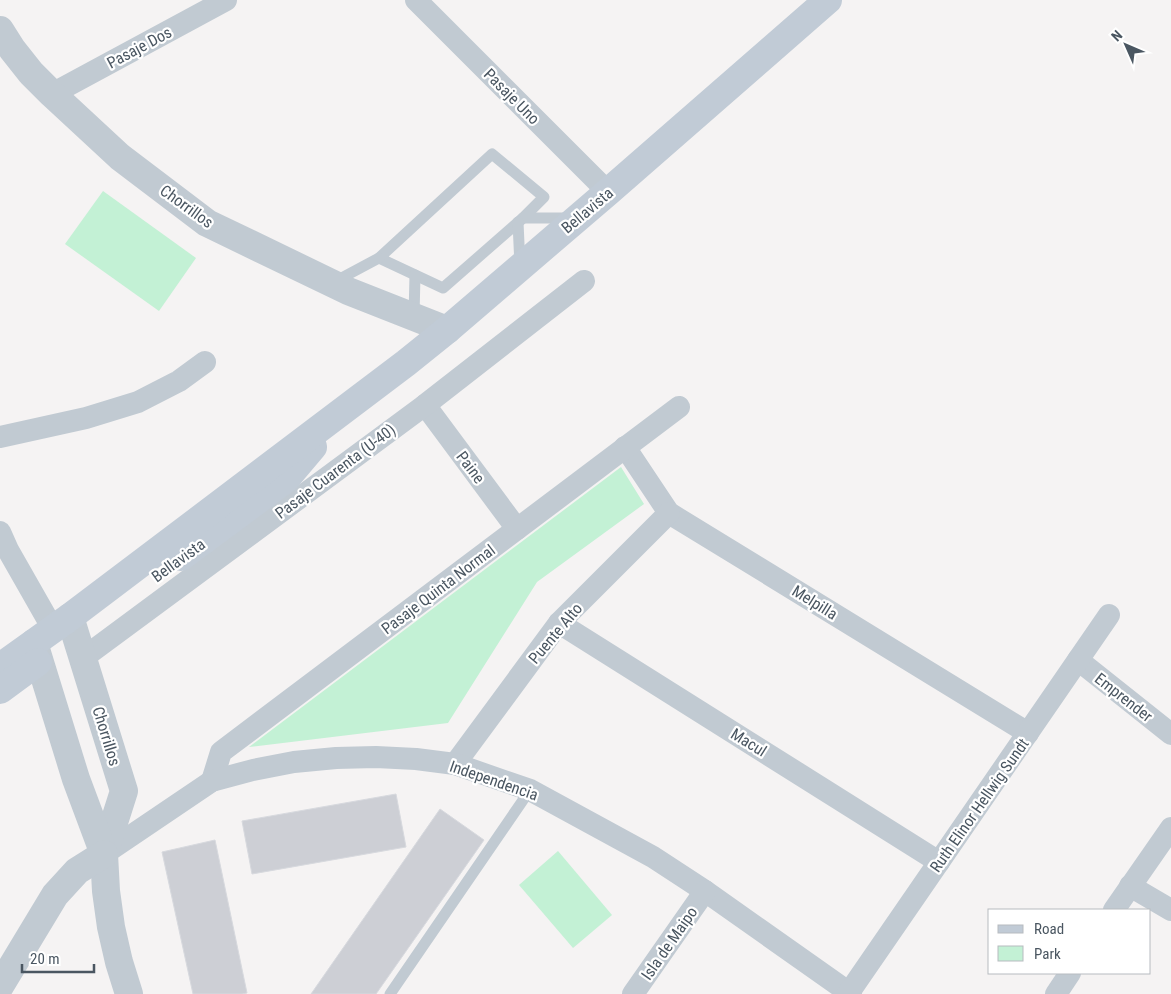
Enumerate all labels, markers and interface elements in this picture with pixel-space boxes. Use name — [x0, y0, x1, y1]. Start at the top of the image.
north arrow — [1101, 20, 1151, 70]
street label: Pasaje Dos — [104, 22, 175, 72]
text: N — [1108, 27, 1125, 44]
street label: Pasaje Uno — [480, 65, 543, 128]
street label: Chorrillos — [156, 181, 217, 232]
street label: Bellavista — [558, 183, 617, 237]
street label: Pasaje Cuarenta (U-40) — [271, 420, 399, 523]
street label: Paine — [452, 447, 489, 487]
street label: Bellavista — [148, 535, 209, 586]
street label: Pasaje Quinta Normal — [378, 541, 499, 638]
street label: Melpilla — [789, 581, 841, 624]
street label: Puente Alto — [525, 599, 586, 667]
street label: Emprender — [1091, 669, 1156, 726]
street label: Chorrillos — [89, 704, 125, 768]
street label: Macul — [727, 724, 770, 761]
street label: Ruth Elinor Hellwig Sundt — [926, 735, 1033, 876]
street label: Independencia — [447, 756, 541, 804]
street label: Isla de Maipo — [637, 903, 702, 983]
legend — [988, 909, 1151, 974]
text: Road — [1034, 920, 1064, 938]
scale bar — [22, 942, 95, 974]
text: Park — [1034, 945, 1061, 963]
text: 20 m — [30, 950, 60, 968]

